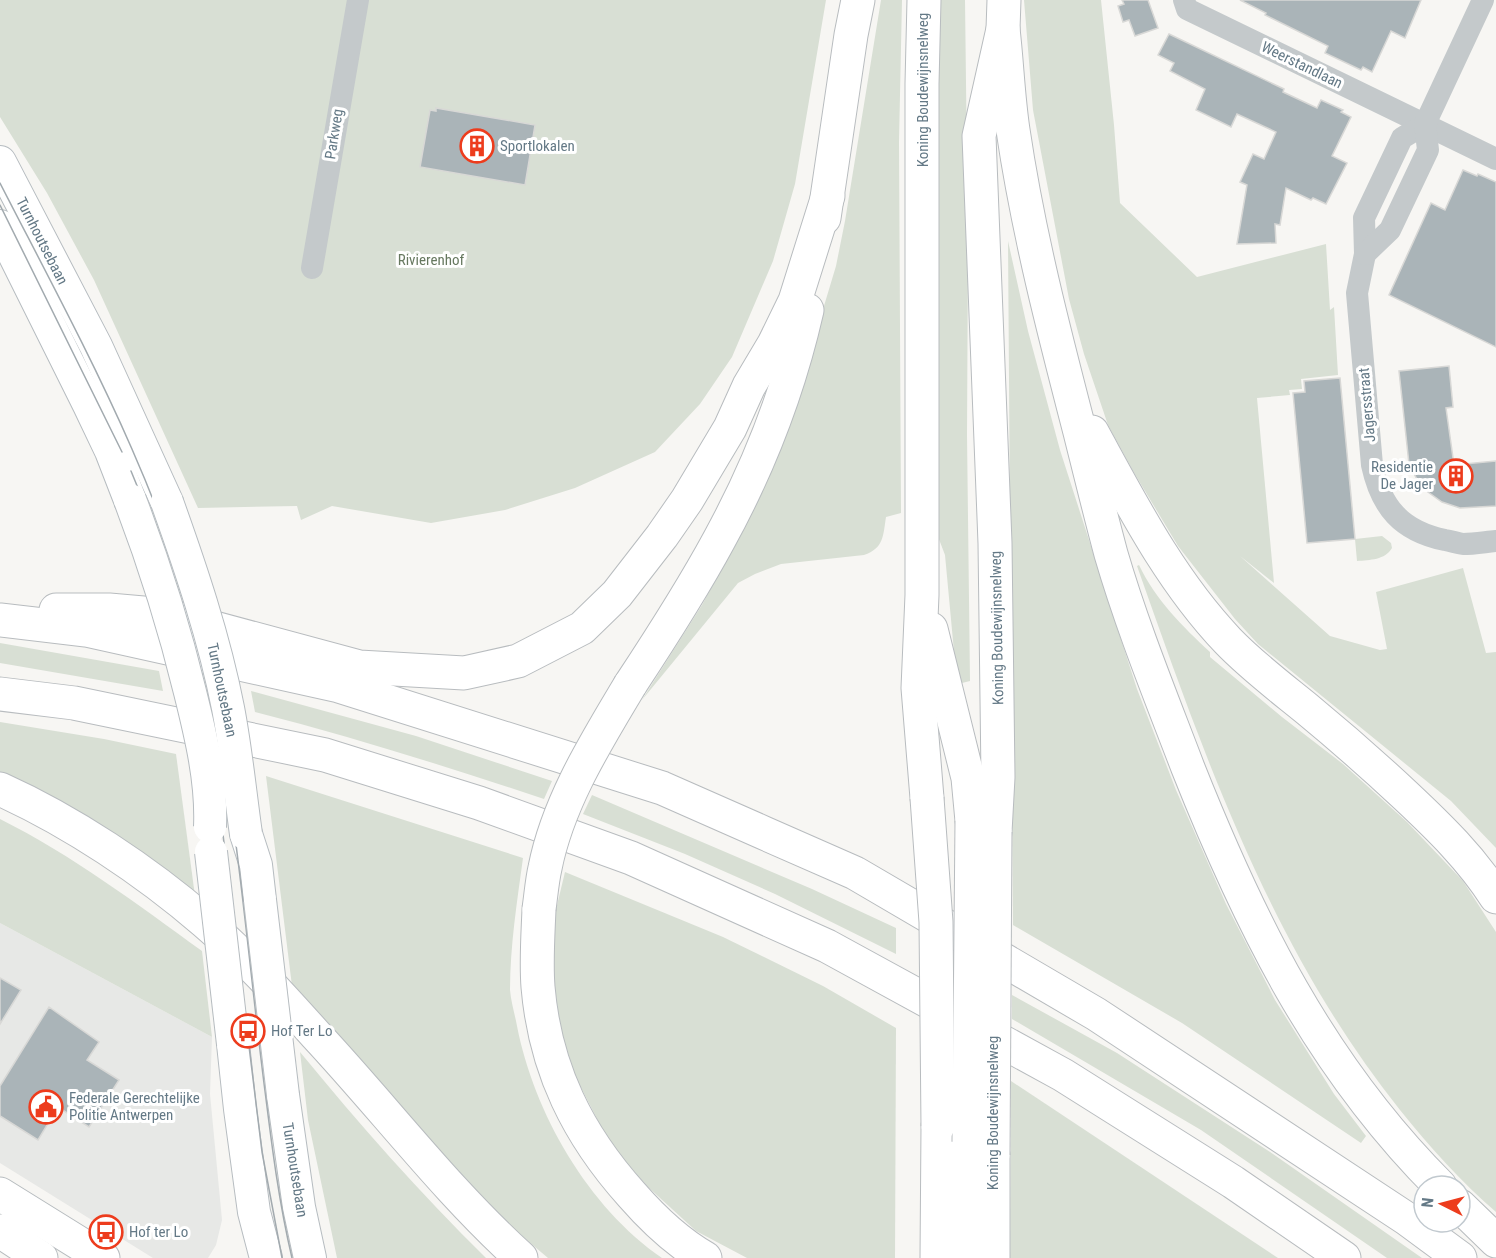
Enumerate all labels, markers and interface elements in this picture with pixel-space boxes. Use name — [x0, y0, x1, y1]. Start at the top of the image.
street label: Koning Boudewijnsnelweg — [914, 13, 932, 167]
street label: Weerstandlaan — [1258, 38, 1346, 92]
street label: Parkweg — [321, 107, 347, 161]
building icon: Sportlokalen — [459, 128, 495, 164]
place label: Sportlokalen — [500, 137, 575, 155]
street label: Turnhoutsebaan — [12, 194, 72, 288]
park label: Rivierenhof — [398, 251, 465, 269]
street label: Jagersstraat — [1355, 367, 1379, 443]
place label: Residentie De Jager — [1371, 458, 1433, 493]
building icon: Residentie De Jager — [1438, 458, 1474, 494]
street label: Koning Boudewijnsnelweg — [987, 551, 1007, 705]
street label: Turnhoutsebaan — [203, 641, 241, 739]
bus stop icon: Hof Ter Lo — [230, 1013, 266, 1049]
place label: Hof Ter Lo — [271, 1022, 333, 1040]
street label: Koning Boudewijnsnelweg — [984, 1036, 1002, 1190]
public building icon: Federale Gerechtelijke Politie Antwerpen — [28, 1089, 64, 1125]
place label: Federale Gerechtelijke Politie Antwerpen — [69, 1089, 200, 1124]
street label: Turnhoutsebaan — [279, 1121, 311, 1219]
north arrow — [1412, 1174, 1472, 1234]
text: N — [1418, 1197, 1438, 1208]
bus stop icon: Hof ter Lo — [88, 1214, 124, 1250]
place label: Hof ter Lo — [129, 1223, 188, 1241]

